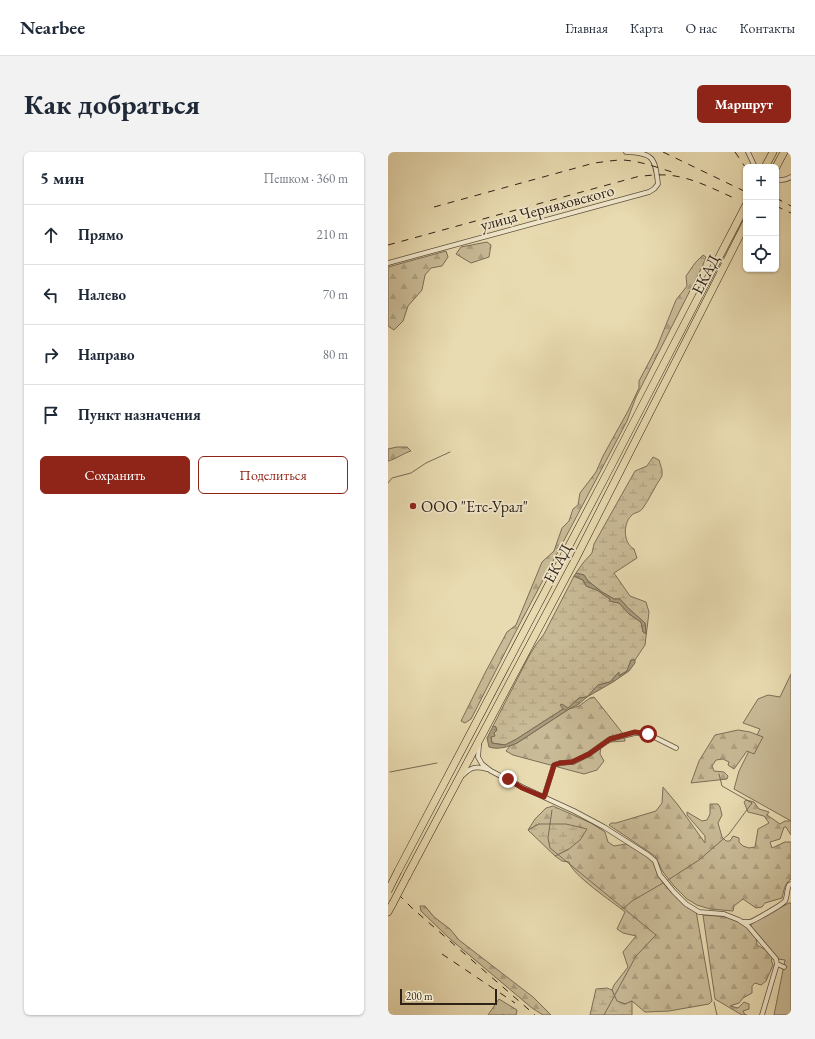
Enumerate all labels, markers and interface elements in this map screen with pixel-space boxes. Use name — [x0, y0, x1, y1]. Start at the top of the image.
text: Nearbee — [20, 15, 85, 40]
text: Главная — [565, 19, 608, 37]
text: Карта — [630, 19, 663, 37]
text: О нас — [685, 19, 717, 37]
text: Контакты — [739, 19, 795, 37]
button: Маршрут — [697, 85, 791, 123]
text: Как добраться — [24, 86, 200, 122]
map controls — [743, 164, 779, 272]
button: + — [743, 164, 779, 200]
text: 5 мин — [40, 167, 84, 189]
text: Пешком · 360 m — [264, 170, 348, 187]
street label: улица Черняховского — [478, 179, 616, 235]
button: − — [743, 200, 779, 236]
icon: ahead — [40, 224, 62, 246]
text: Прямо — [78, 225, 123, 244]
text: 210 m — [317, 226, 348, 243]
button: locate — [743, 236, 779, 272]
street label: ЕКАД — [687, 251, 724, 298]
icon: left — [40, 284, 62, 306]
text: Налево — [78, 285, 126, 304]
text: 70 m — [323, 286, 348, 303]
icon: right — [40, 344, 62, 366]
text: Направо — [78, 345, 135, 364]
text: 80 m — [323, 346, 348, 363]
icon: arrive — [40, 404, 62, 426]
text: Пункт назначения — [78, 405, 201, 424]
button: Сохранить — [40, 456, 190, 494]
button: Поделиться — [198, 456, 348, 494]
place label: ООО "Етс-Урал" — [421, 496, 528, 517]
marker: ООО "Етс-Урал" — [408, 501, 418, 511]
street label: ЕКАД — [538, 540, 577, 587]
route start — [639, 725, 657, 743]
route end — [499, 770, 517, 788]
scale bar — [400, 987, 497, 1006]
text: 200 m — [406, 989, 433, 1003]

